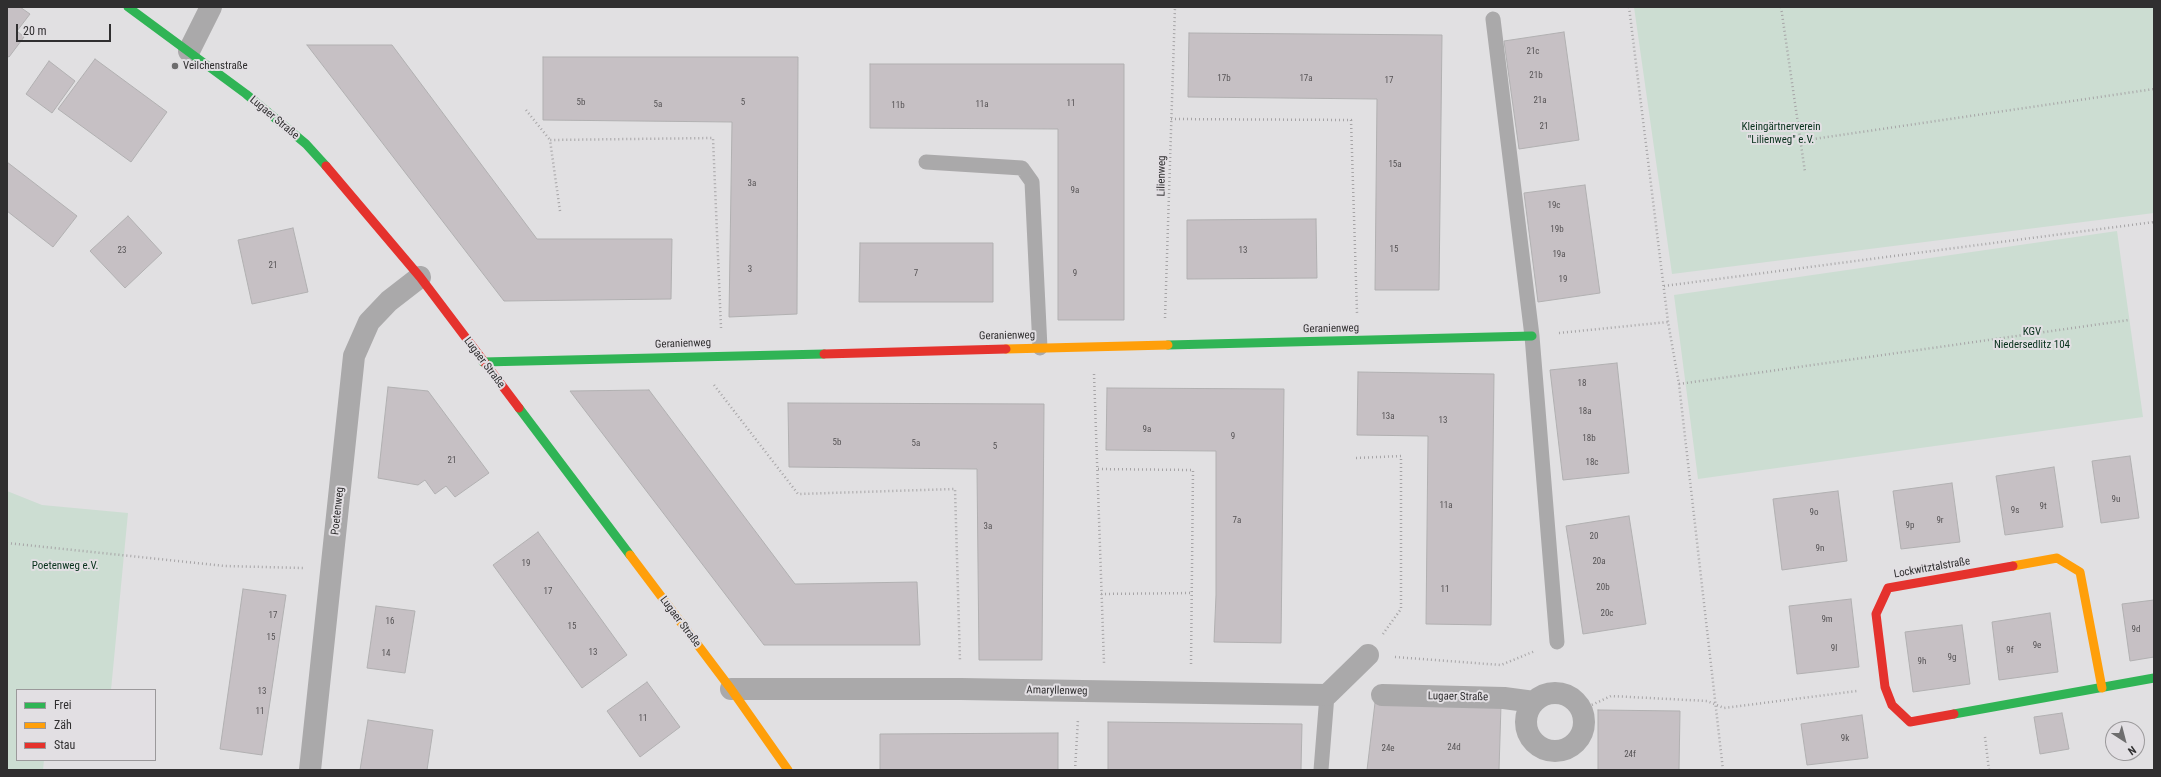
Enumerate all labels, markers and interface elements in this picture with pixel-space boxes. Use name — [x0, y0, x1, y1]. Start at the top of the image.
scale bar — [18, 16, 113, 42]
text: 20 m — [23, 24, 47, 38]
house number: 21c — [1526, 47, 1540, 57]
place label: Veilchenstraße — [183, 59, 248, 73]
marker: Veilchenstraße — [170, 61, 180, 71]
house number: 21b — [1529, 71, 1543, 81]
house number: 17b — [1217, 74, 1231, 84]
house number: 17a — [1299, 74, 1313, 84]
house number: 17 — [1385, 76, 1393, 86]
street label: Lugaer Straße — [247, 94, 301, 142]
house number: 21a — [1533, 96, 1547, 106]
house number: 5b — [577, 98, 585, 108]
house number: 5 — [741, 98, 745, 108]
house number: 11 — [1067, 99, 1075, 109]
house number: 5a — [654, 100, 662, 110]
house number: 11a — [975, 100, 989, 110]
house number: 11b — [891, 101, 905, 111]
park label: Kleingärtnerverein "Lilienweg" e.V. — [1741, 120, 1821, 146]
house number: 21 — [1540, 122, 1548, 132]
street label: Lilienweg — [1155, 155, 1169, 197]
house number: 15a — [1388, 160, 1402, 170]
house number: 3a — [748, 179, 756, 189]
house number: 9a — [1071, 186, 1079, 196]
house number: 19c — [1547, 201, 1561, 211]
house number: 19b — [1550, 225, 1564, 235]
house number: 15 — [1390, 245, 1398, 255]
house number: 23 — [118, 246, 126, 256]
house number: 13 — [1239, 246, 1247, 256]
house number: 19a — [1552, 250, 1566, 260]
house number: 21 — [269, 261, 277, 271]
house number: 3 — [748, 265, 752, 275]
house number: 7 — [914, 269, 918, 279]
house number: 9 — [1073, 269, 1077, 279]
house number: 19 — [1559, 275, 1567, 285]
street label: Geranienweg — [1303, 322, 1359, 336]
park label: KGV Niedersedlitz 104 — [1994, 325, 2070, 351]
street label: Geranienweg — [979, 329, 1035, 343]
street label: Lugaer Straße — [461, 335, 507, 391]
street label: Geranienweg — [655, 336, 711, 352]
house number: 18 — [1578, 379, 1586, 389]
house number: 18a — [1578, 407, 1592, 417]
house number: 13a — [1381, 412, 1395, 422]
house number: 13 — [1439, 416, 1447, 426]
house number: 9a — [1143, 425, 1151, 435]
house number: 9 — [1231, 432, 1235, 442]
house number: 18b — [1582, 434, 1596, 444]
house number: 5b — [833, 438, 841, 448]
house number: 5a — [912, 439, 920, 449]
house number: 5 — [993, 442, 997, 452]
house number: 21 — [448, 456, 456, 466]
house number: 18c — [1585, 458, 1599, 468]
street label: Poetenweg — [329, 486, 347, 536]
house number: 9u — [2112, 495, 2120, 505]
house number: 11a — [1439, 501, 1453, 511]
house number: 9t — [2039, 502, 2047, 512]
house number: 9s — [2011, 506, 2019, 516]
house number: 9o — [1810, 508, 1818, 518]
house number: 7a — [1233, 516, 1241, 526]
house number: 9r — [1936, 516, 1944, 526]
house number: 9p — [1906, 521, 1914, 531]
house number: 3a — [984, 522, 992, 532]
house number: 20 — [1590, 532, 1598, 542]
house number: 9n — [1816, 544, 1824, 554]
street label: Lockwitztalstraße — [1893, 555, 1971, 581]
house number: 20a — [1592, 557, 1606, 567]
park label: Poetenweg e.V. — [32, 559, 98, 573]
house number: 19 — [522, 559, 530, 569]
house number: 20b — [1596, 583, 1610, 593]
house number: 11 — [1441, 585, 1449, 595]
house number: 17 — [544, 587, 552, 597]
street label: Lugaer Straße — [657, 594, 703, 650]
house number: 20c — [1600, 609, 1614, 619]
house number: 17 — [269, 611, 277, 621]
house number: 9m — [1821, 615, 1833, 625]
house number: 16 — [386, 617, 394, 627]
house number: 15 — [568, 622, 576, 632]
house number: 9d — [2132, 625, 2140, 635]
house number: 15 — [267, 633, 275, 643]
house number: 9e — [2033, 641, 2041, 651]
house number: 9l — [1831, 644, 1837, 654]
house number: 9f — [2006, 646, 2014, 656]
house number: 13 — [589, 648, 597, 658]
house number: 14 — [382, 649, 390, 659]
house number: 9g — [1948, 653, 1956, 663]
house number: 9h — [1918, 657, 1926, 667]
street label: Amaryllenweg — [1026, 684, 1088, 698]
house number: 13 — [258, 687, 266, 697]
legend — [16, 689, 156, 761]
street label: Lugaer Straße — [1428, 690, 1488, 704]
text: Frei — [54, 698, 72, 712]
house number: 11 — [256, 707, 264, 717]
house number: 11 — [639, 714, 647, 724]
text: Zäh — [54, 718, 72, 732]
north arrow — [2105, 721, 2145, 761]
house number: 9k — [1841, 734, 1849, 744]
text: Stau — [54, 738, 75, 752]
house number: 24d — [1447, 743, 1461, 753]
text: N — [2125, 743, 2138, 758]
house number: 24e — [1381, 744, 1395, 754]
house number: 24f — [1624, 750, 1636, 760]

